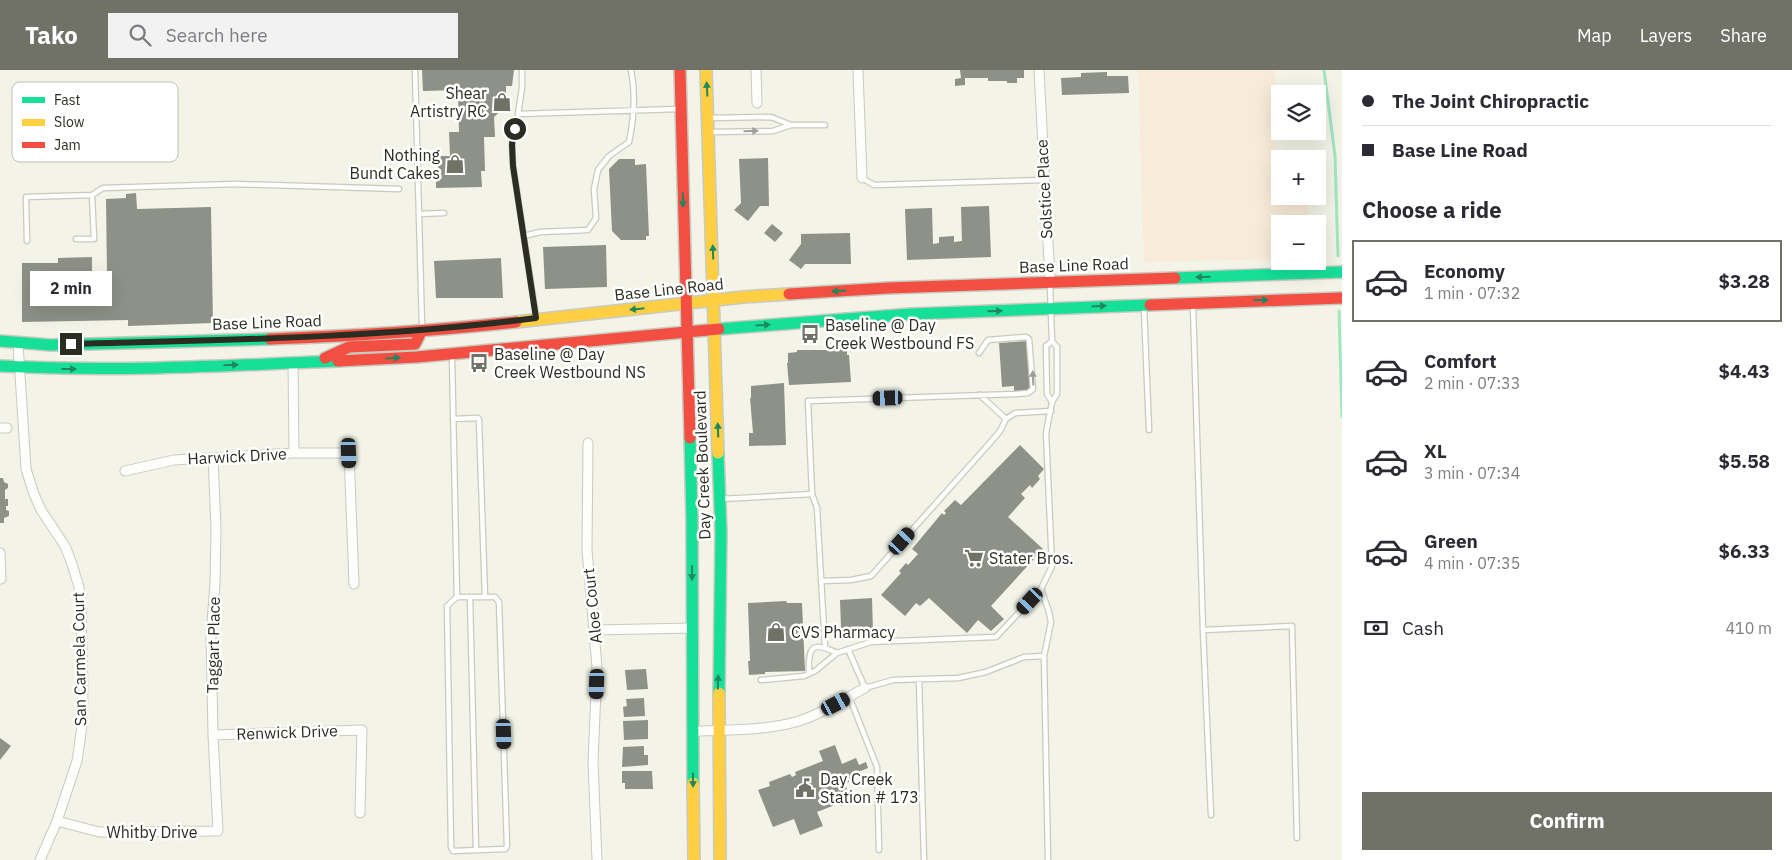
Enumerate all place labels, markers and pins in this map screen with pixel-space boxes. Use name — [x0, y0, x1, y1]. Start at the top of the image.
place label: Shear Artistry RC — [410, 83, 487, 121]
shop icon: Shear Artistry RC — [491, 91, 513, 113]
place label: Nothing Bundt Cakes — [349, 145, 441, 183]
shop icon: Nothing Bundt Cakes — [444, 153, 466, 175]
place label: Baseline @ Day Creek Westbound FS — [825, 315, 974, 353]
bus stop icon: Baseline @ Day Creek Westbound FS — [799, 323, 821, 345]
place label: Baseline @ Day Creek Westbound NS — [494, 344, 646, 382]
bus stop icon: Baseline @ Day Creek Westbound NS — [468, 352, 490, 374]
supermarket icon: Stater Bros. — [963, 547, 985, 569]
place label: Stater Bros. — [989, 548, 1074, 568]
shop icon: CVS Pharmacy — [765, 621, 787, 643]
place label: CVS Pharmacy — [791, 622, 895, 642]
place label: Day Creek Station # 173 — [820, 769, 919, 807]
public building icon: Day Creek Station # 173 — [794, 777, 816, 799]

